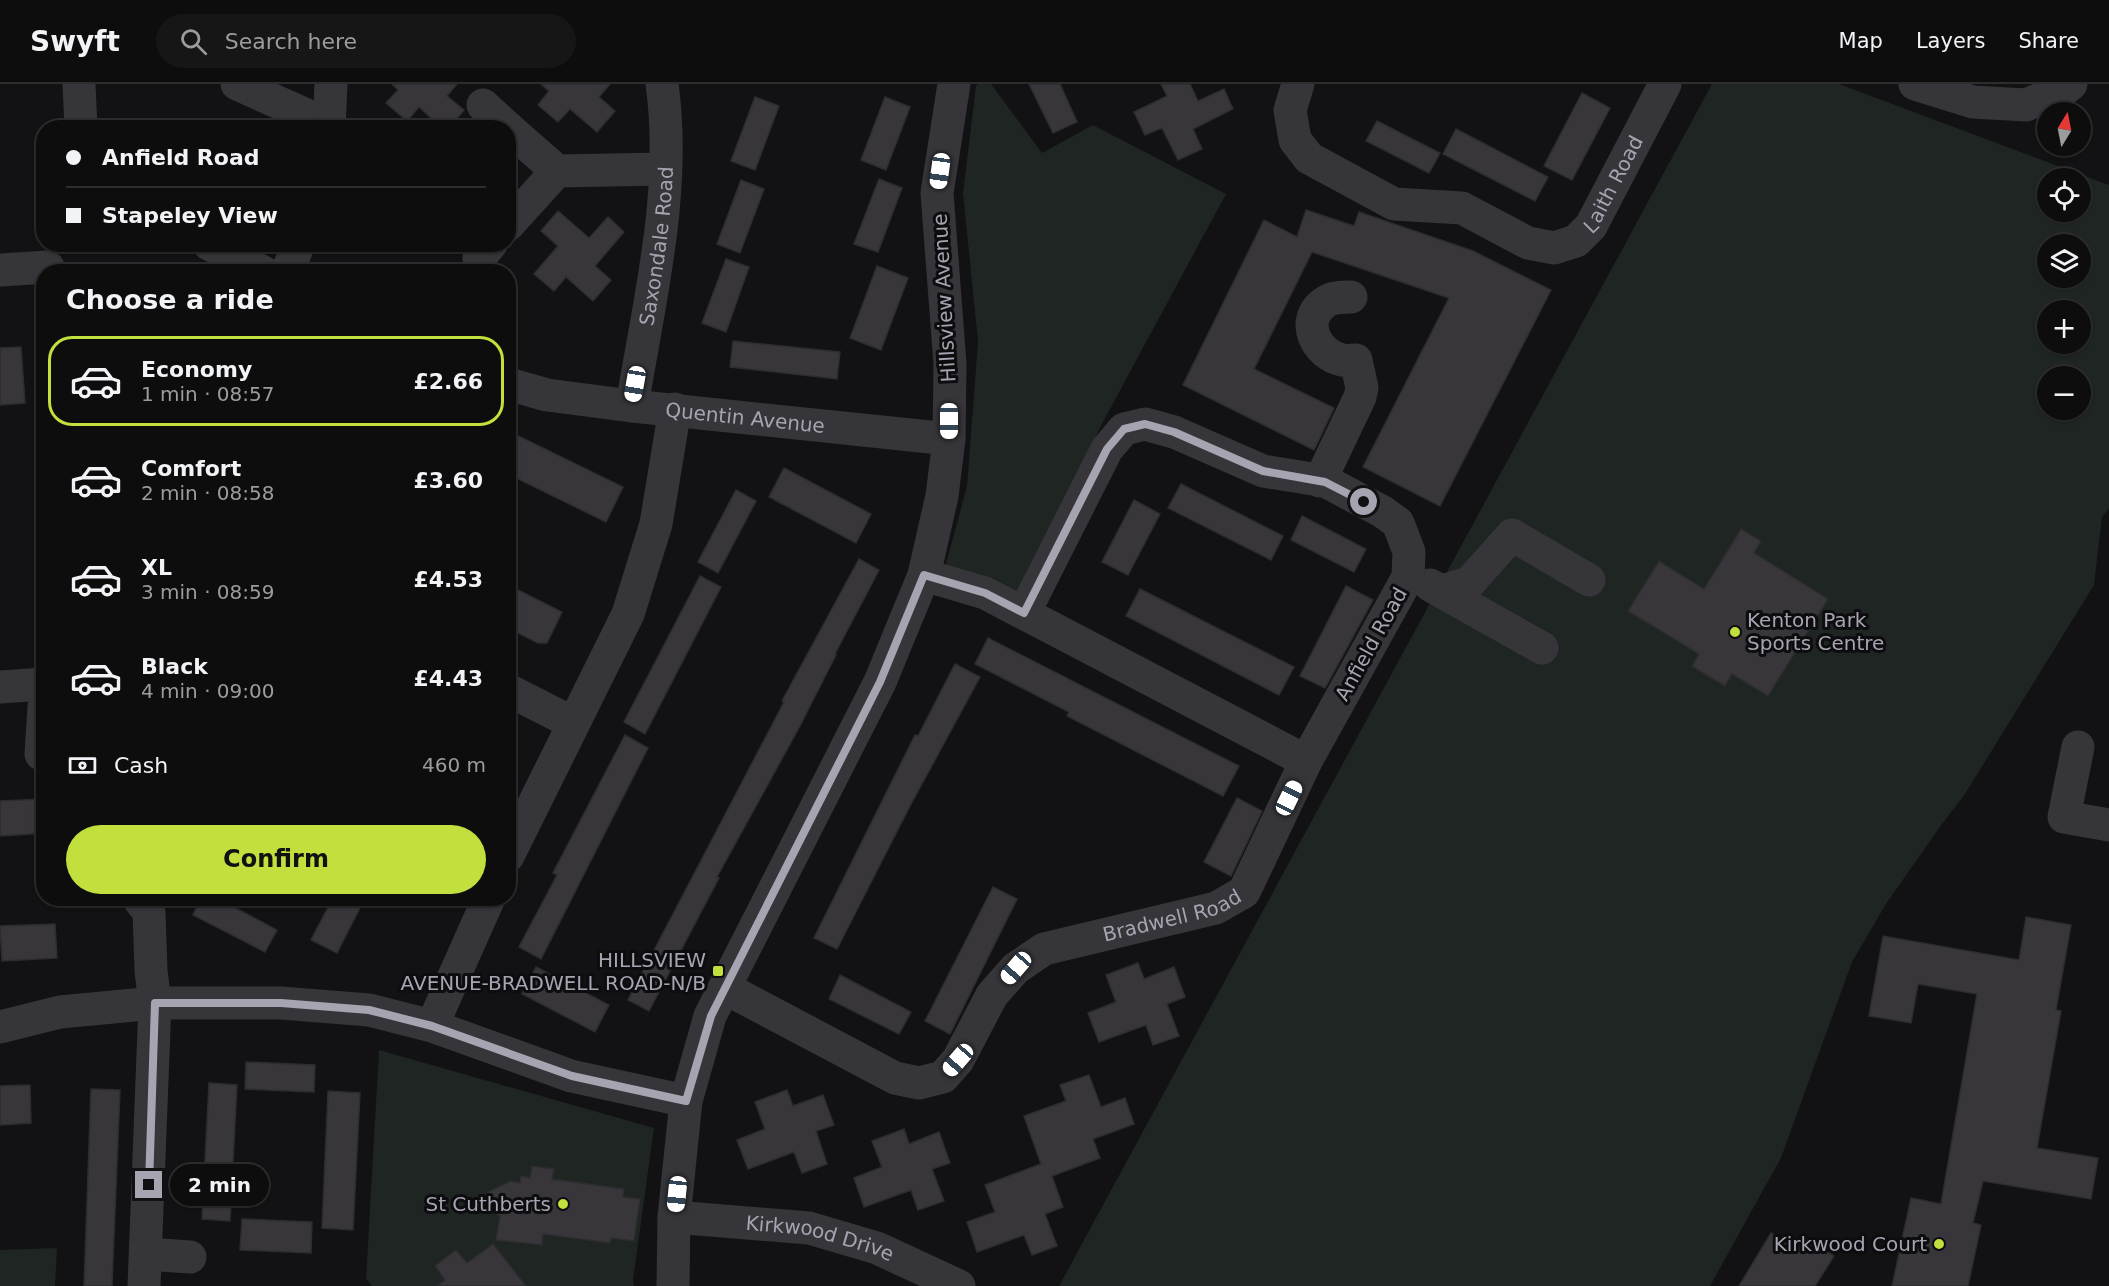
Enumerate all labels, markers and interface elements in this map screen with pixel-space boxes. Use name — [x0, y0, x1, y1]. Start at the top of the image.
search box — [156, 14, 576, 68]
text: Swyft — [30, 25, 120, 58]
icon: search — [177, 25, 210, 58]
text: Search here — [225, 29, 357, 54]
text: Map — [1839, 29, 1883, 53]
text: Layers — [1916, 29, 1985, 53]
text: Share — [2018, 29, 2079, 53]
north arrow — [2037, 102, 2091, 156]
map controls — [2037, 102, 2091, 420]
street label: Laith Road — [1578, 131, 1648, 239]
text: Anfield Road — [102, 145, 260, 170]
car — [929, 152, 951, 190]
street label: Saxondale Road — [634, 166, 678, 328]
button: locate — [2037, 168, 2091, 222]
text: Stapeley View — [102, 203, 278, 228]
street label: Hillsview Avenue — [928, 213, 960, 383]
button: layers — [2037, 234, 2091, 288]
text: Choose a ride — [66, 284, 274, 315]
button: + — [2037, 300, 2091, 354]
icon: car — [69, 354, 123, 408]
text: Economy — [141, 357, 252, 382]
car — [623, 365, 647, 403]
button: − — [2037, 366, 2091, 420]
text: £2.66 — [413, 369, 483, 394]
text: 1 min · 08:57 — [141, 382, 275, 406]
street label: Quentin Avenue — [664, 398, 826, 438]
car — [940, 403, 958, 439]
icon: car — [69, 453, 123, 507]
text: Comfort — [141, 456, 241, 481]
text: £3.60 — [413, 468, 483, 493]
text: 2 min · 08:58 — [141, 481, 275, 505]
route start — [1350, 488, 1377, 515]
icon: car — [69, 552, 123, 606]
text: XL — [141, 555, 172, 580]
text: £4.53 — [413, 567, 483, 592]
text: 3 min · 08:59 — [141, 580, 275, 604]
street label: Anfield Road — [1330, 583, 1412, 705]
place label: Kenton Park Sports Centre — [1747, 608, 1884, 655]
marker: Kenton Park Sports Centre — [1728, 625, 1742, 639]
icon: car — [69, 651, 123, 705]
text: Black — [141, 654, 208, 679]
text: £4.43 — [413, 666, 483, 691]
text: 4 min · 09:00 — [141, 679, 275, 703]
icon: cash — [66, 749, 99, 782]
text: Cash — [114, 753, 168, 778]
text: 460 m — [422, 753, 486, 777]
car — [1273, 778, 1305, 818]
button: Confirm — [66, 825, 486, 894]
street label: Bradwell Road — [1100, 884, 1246, 947]
place label: HILLSVIEW AVENUE-BRADWELL ROAD-N/B — [401, 948, 706, 995]
car — [997, 949, 1035, 987]
marker: HILLSVIEW AVENUE-BRADWELL ROAD-N/B — [711, 964, 725, 978]
car — [939, 1041, 977, 1079]
callout: 2 min — [170, 1164, 269, 1206]
route end — [135, 1171, 162, 1198]
text: 2 min — [188, 1173, 251, 1197]
car — [666, 1175, 688, 1213]
place label: St Cuthberts — [425, 1192, 551, 1216]
marker: St Cuthberts — [556, 1197, 570, 1211]
street label: Kirkwood Drive — [745, 1211, 898, 1266]
place label: Kirkwood Court — [1774, 1232, 1927, 1256]
marker: Kirkwood Court — [1932, 1237, 1946, 1251]

